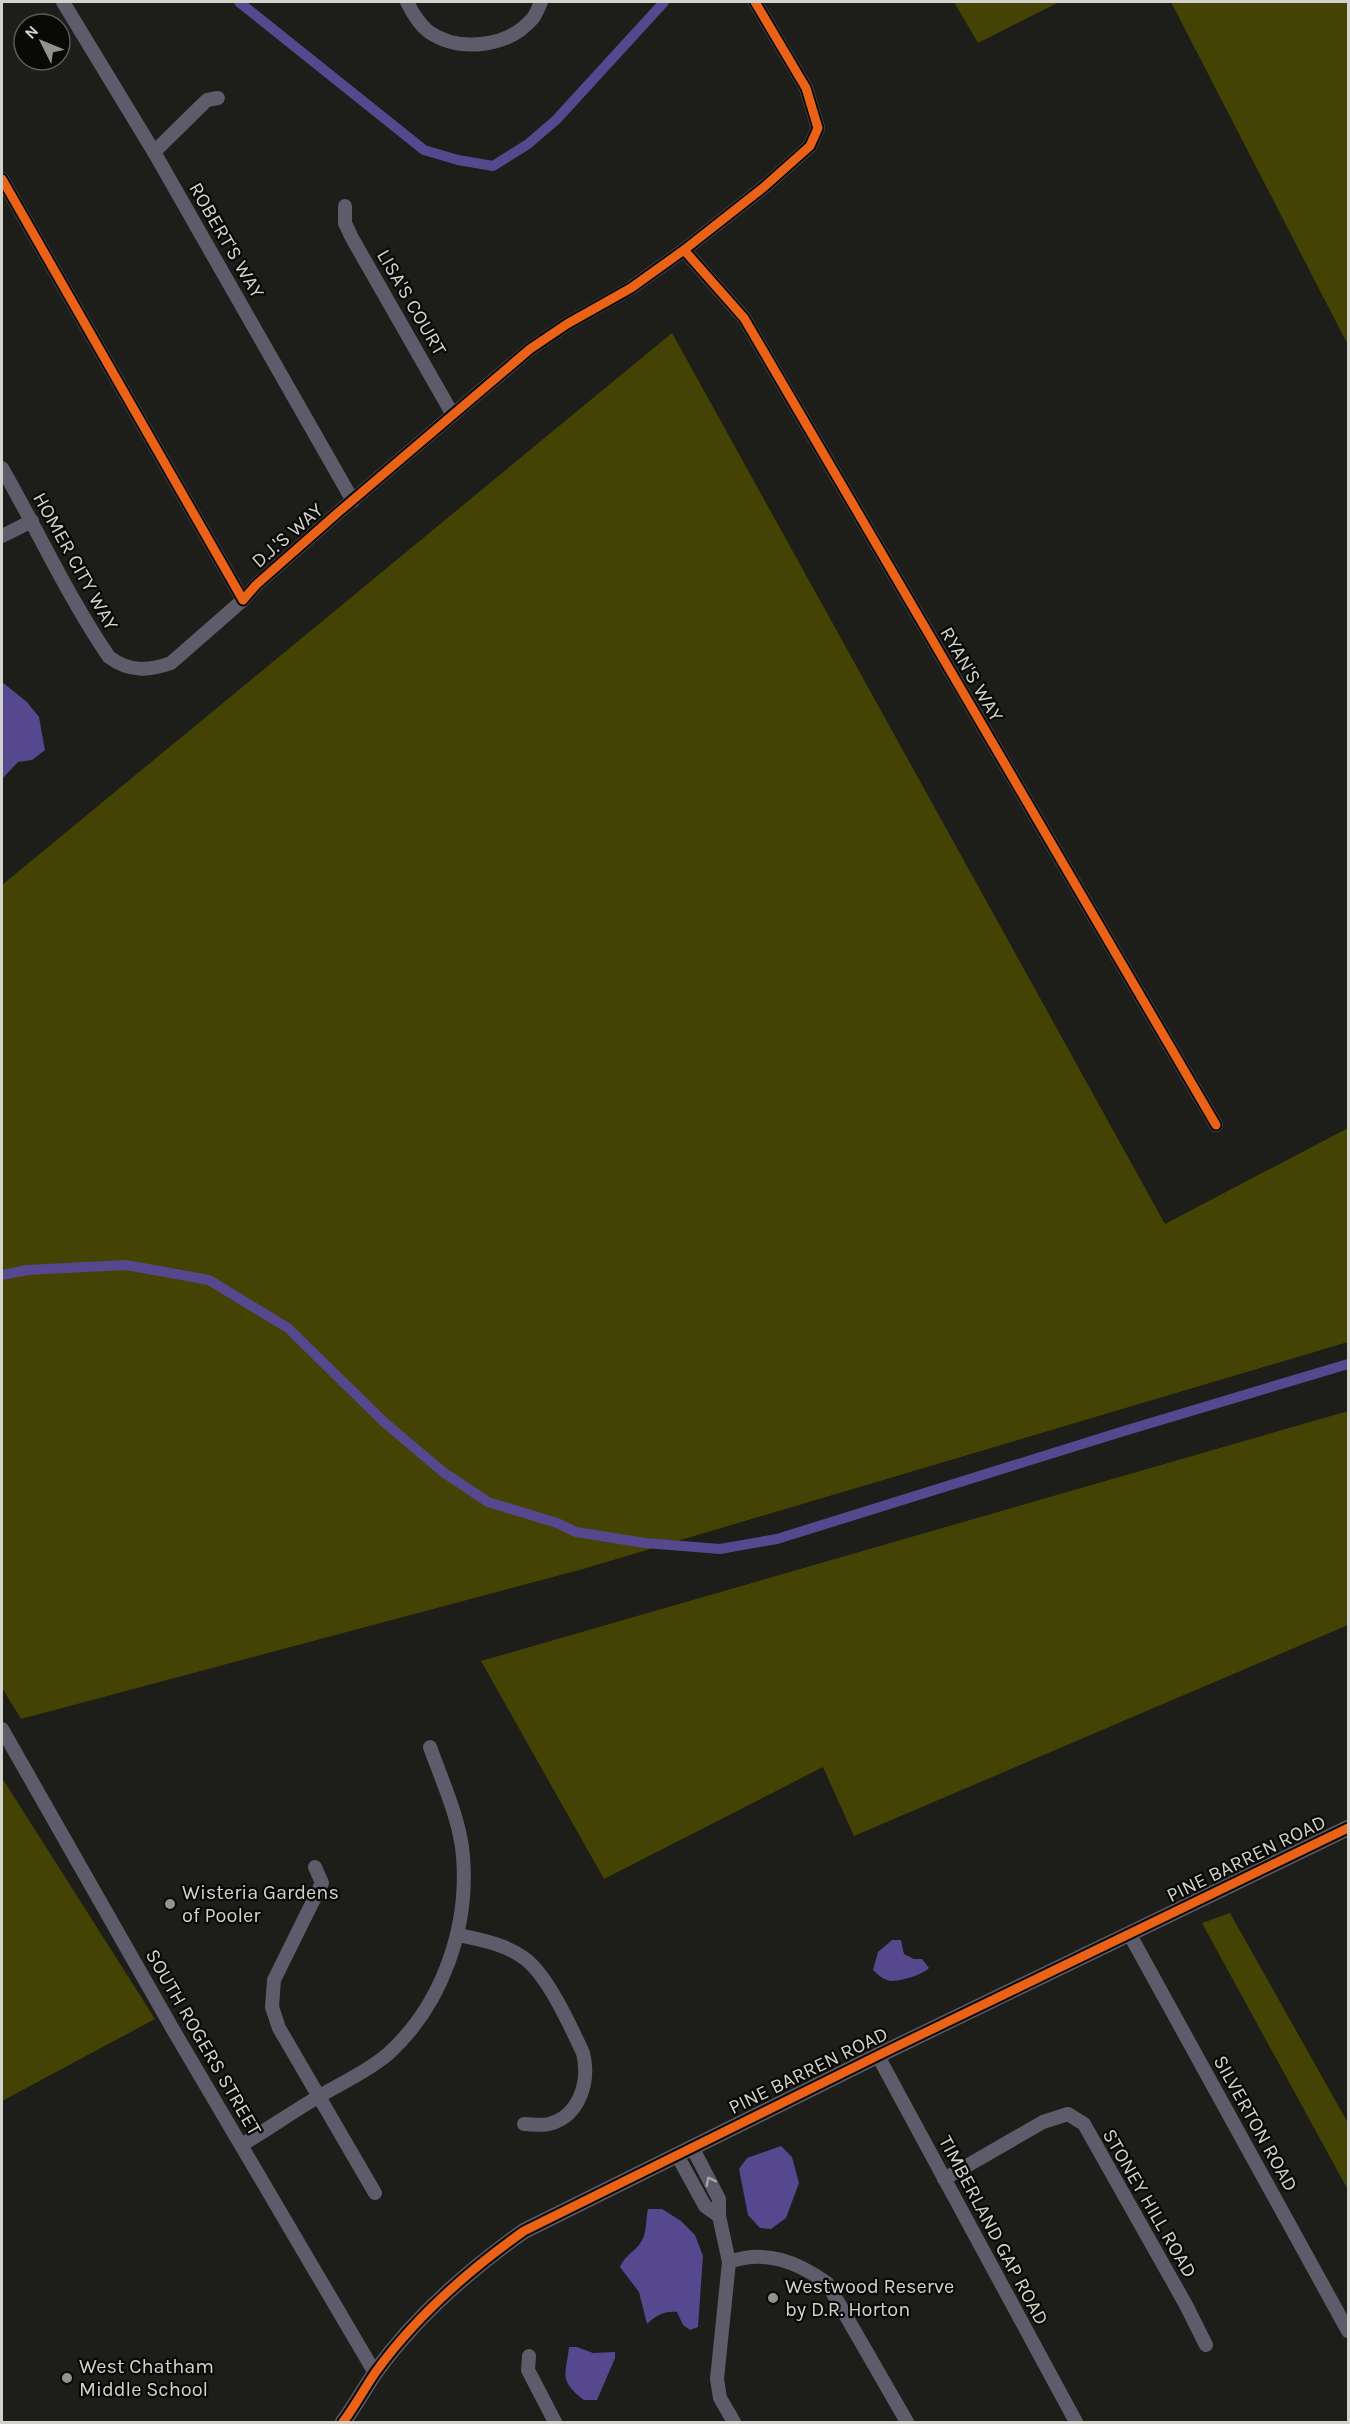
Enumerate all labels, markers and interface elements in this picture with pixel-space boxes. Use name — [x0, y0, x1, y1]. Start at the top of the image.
north arrow — [12, 12, 72, 72]
text: N — [21, 21, 42, 43]
street label: ROBERT'S WAY — [184, 178, 269, 302]
street label: LISA'S COURT — [372, 245, 451, 359]
street label: HOMER CITY WAY — [28, 488, 123, 634]
street label: D.J.'S WAY — [247, 498, 328, 573]
street label: RYAN'S WAY — [935, 623, 1008, 726]
street label: PINE BARREN ROAD — [1163, 1810, 1330, 1907]
place label: Wisteria Gardens of Pooler — [182, 1881, 339, 1927]
marker: Wisteria Gardens of Pooler — [163, 1897, 177, 1911]
street label: SOUTH ROGERS STREET — [141, 1945, 266, 2140]
street label: PINE BARREN ROAD — [725, 2022, 892, 2119]
street label: SILVERTON ROAD — [1209, 2051, 1302, 2195]
street label: STONEY HILL ROAD — [1098, 2125, 1202, 2282]
street label: TIMBERLAND GAP ROAD — [934, 2132, 1053, 2329]
one-way arrow — [706, 2177, 717, 2187]
place label: Westwood Reserve by D.R. Horton — [785, 2275, 954, 2321]
marker: Westwood Reserve by D.R. Horton — [766, 2291, 780, 2305]
place label: West Chatham Middle School — [79, 2355, 214, 2401]
marker: West Chatham Middle School — [60, 2371, 74, 2385]

